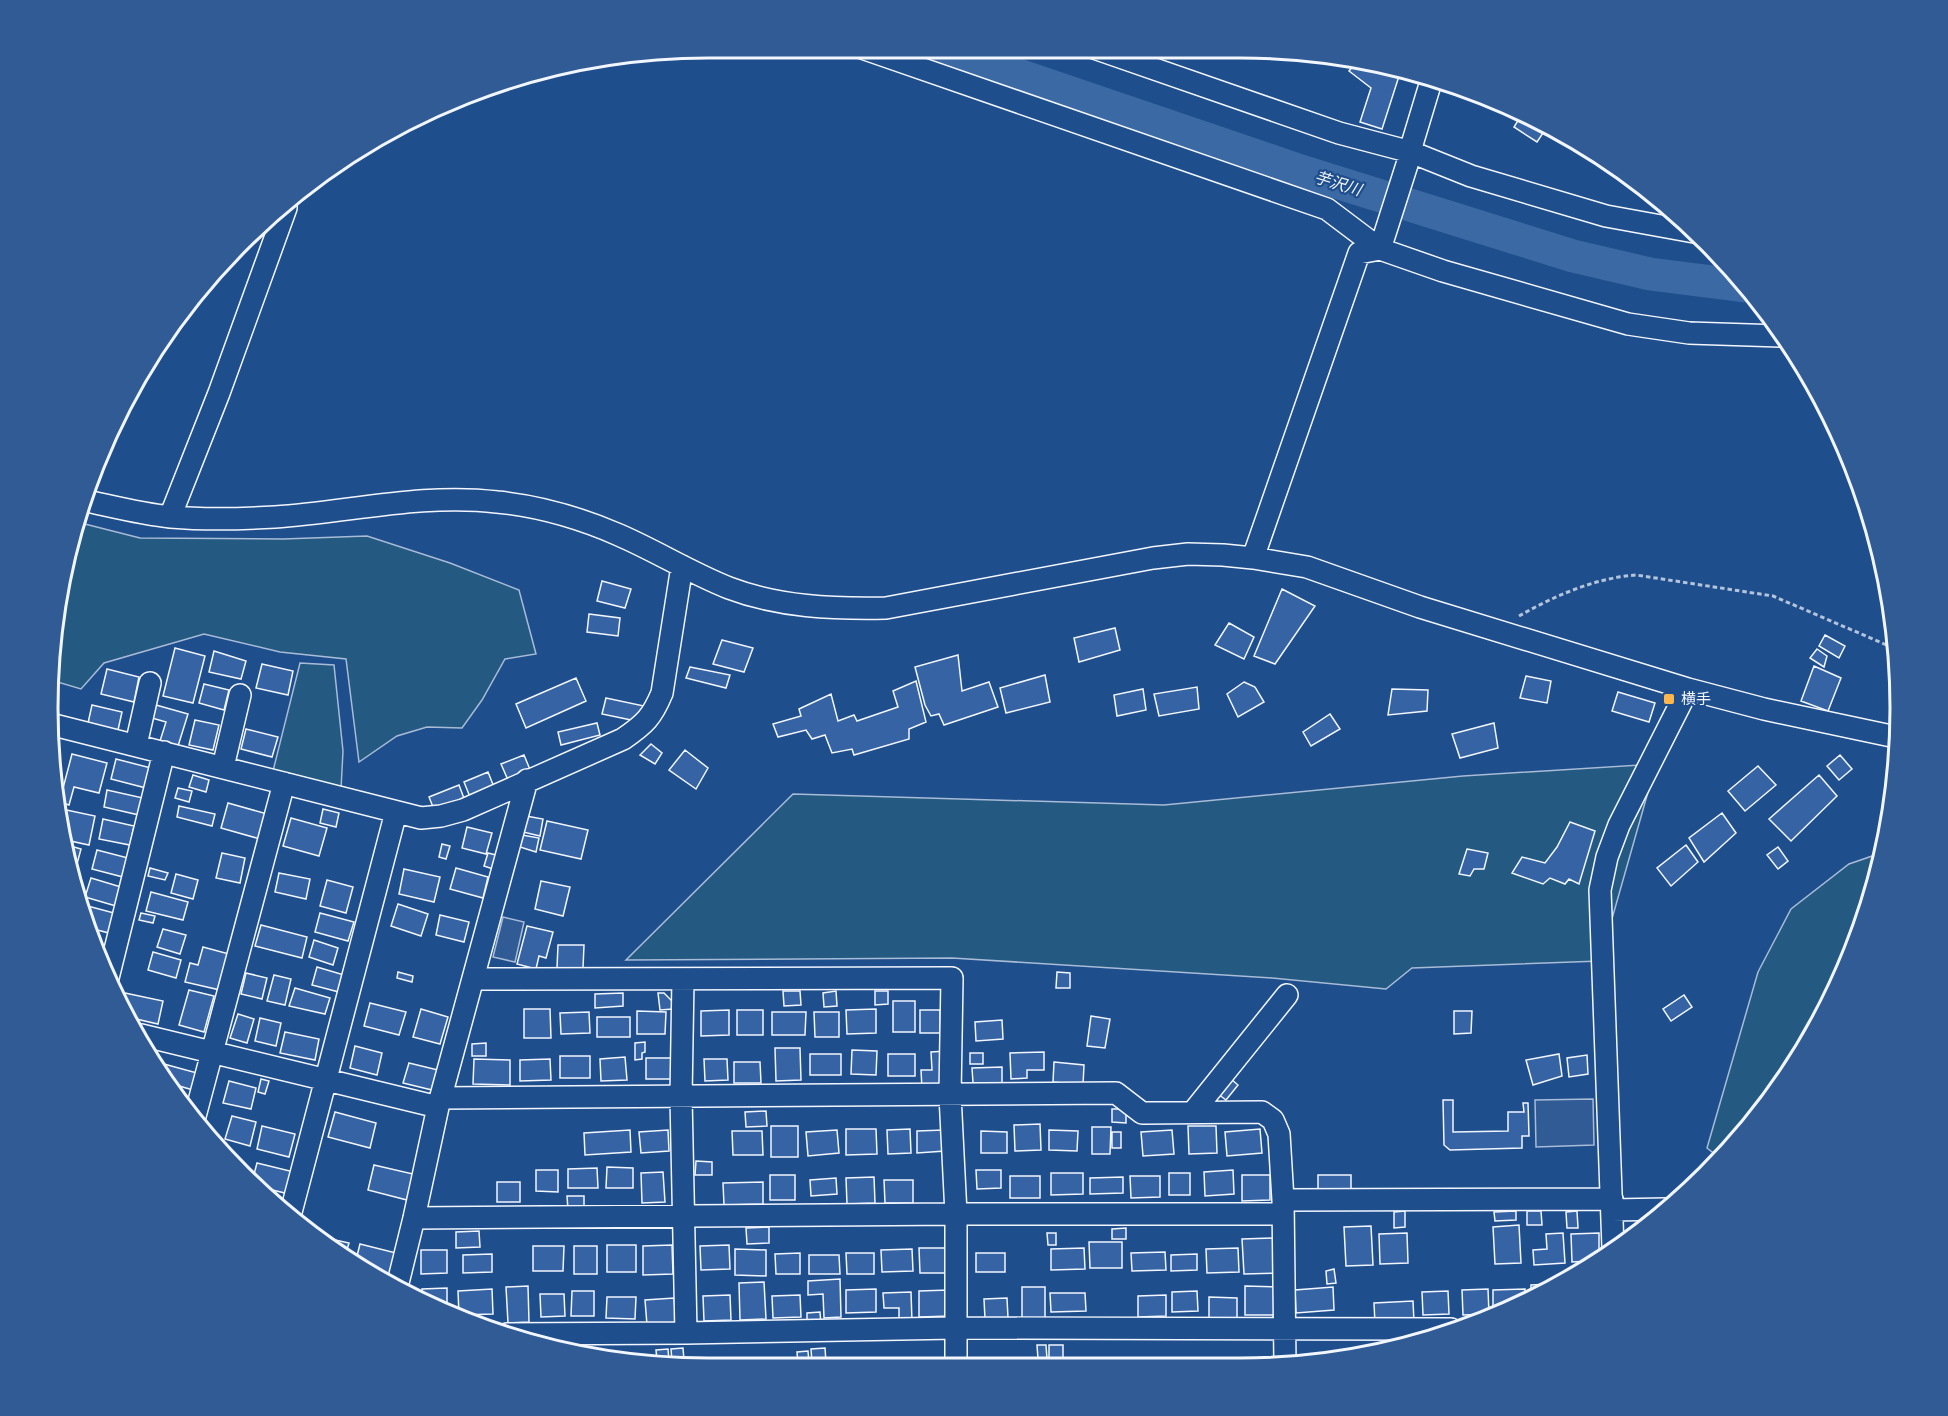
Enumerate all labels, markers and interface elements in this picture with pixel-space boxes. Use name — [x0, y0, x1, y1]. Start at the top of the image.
water label: 芋沢川 — [1312, 166, 1366, 200]
place label: 横手 — [1681, 689, 1711, 708]
marker: 横手 — [1662, 692, 1676, 706]

